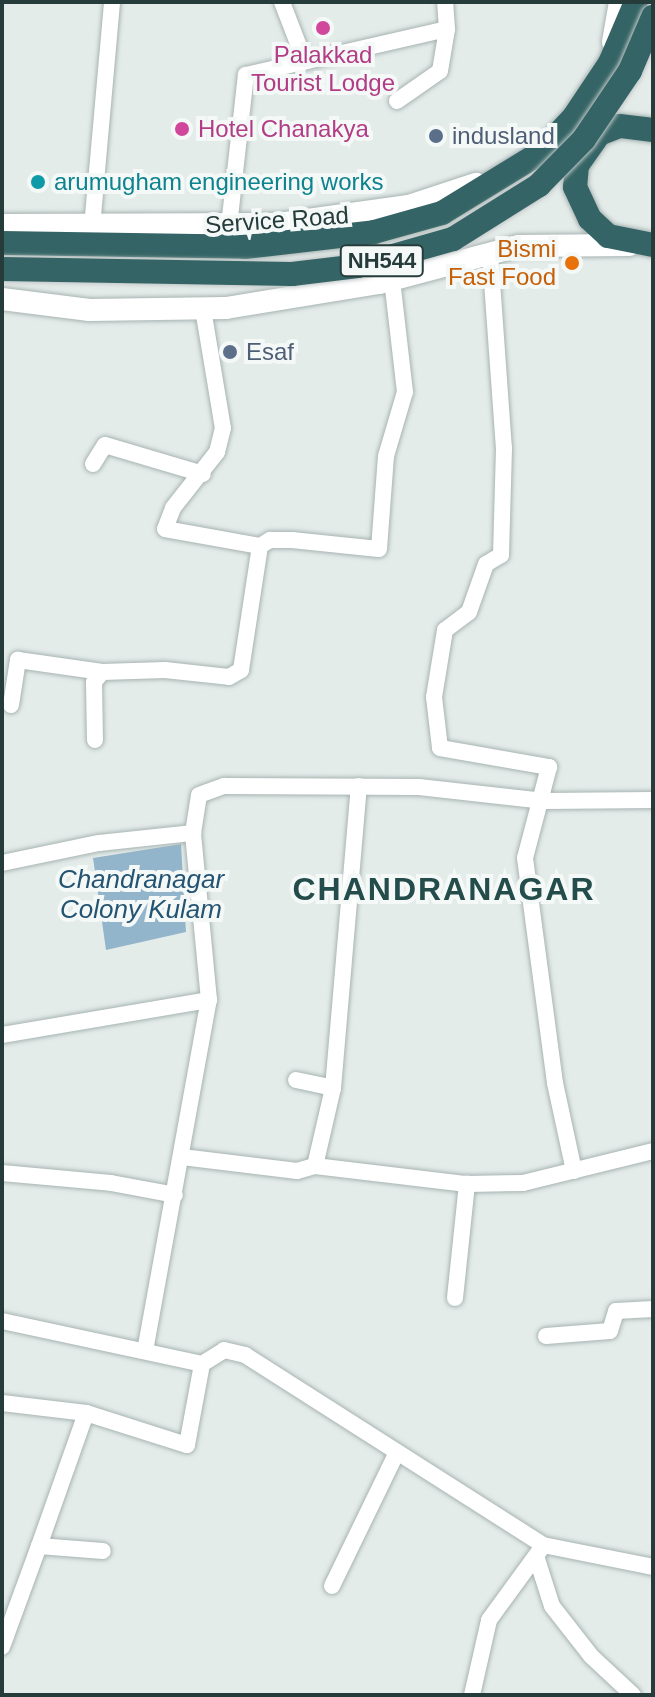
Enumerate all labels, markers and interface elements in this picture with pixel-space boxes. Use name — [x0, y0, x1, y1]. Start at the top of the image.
marker: Palakkad Tourist Lodge — [314, 19, 332, 37]
place label: Palakkad Tourist Lodge — [251, 41, 395, 97]
place label: Hotel Chanakya — [198, 115, 369, 143]
marker: Hotel Chanakya — [173, 120, 191, 138]
place label: indusland — [452, 122, 555, 150]
marker: indusland — [427, 127, 445, 145]
place label: arumugham engineering works — [54, 168, 384, 196]
marker: arumugham engineering works — [29, 173, 47, 191]
street label: Service Road — [204, 201, 350, 239]
place label: Bismi Fast Food — [448, 235, 556, 291]
road number: NH544 — [338, 243, 426, 279]
marker: Bismi Fast Food — [563, 254, 581, 272]
place label: Esaf — [246, 338, 294, 366]
marker: Esaf — [221, 343, 239, 361]
water label: Chandranagar Colony Kulam — [58, 864, 224, 926]
district label: CHANDRANAGAR — [292, 870, 596, 908]

